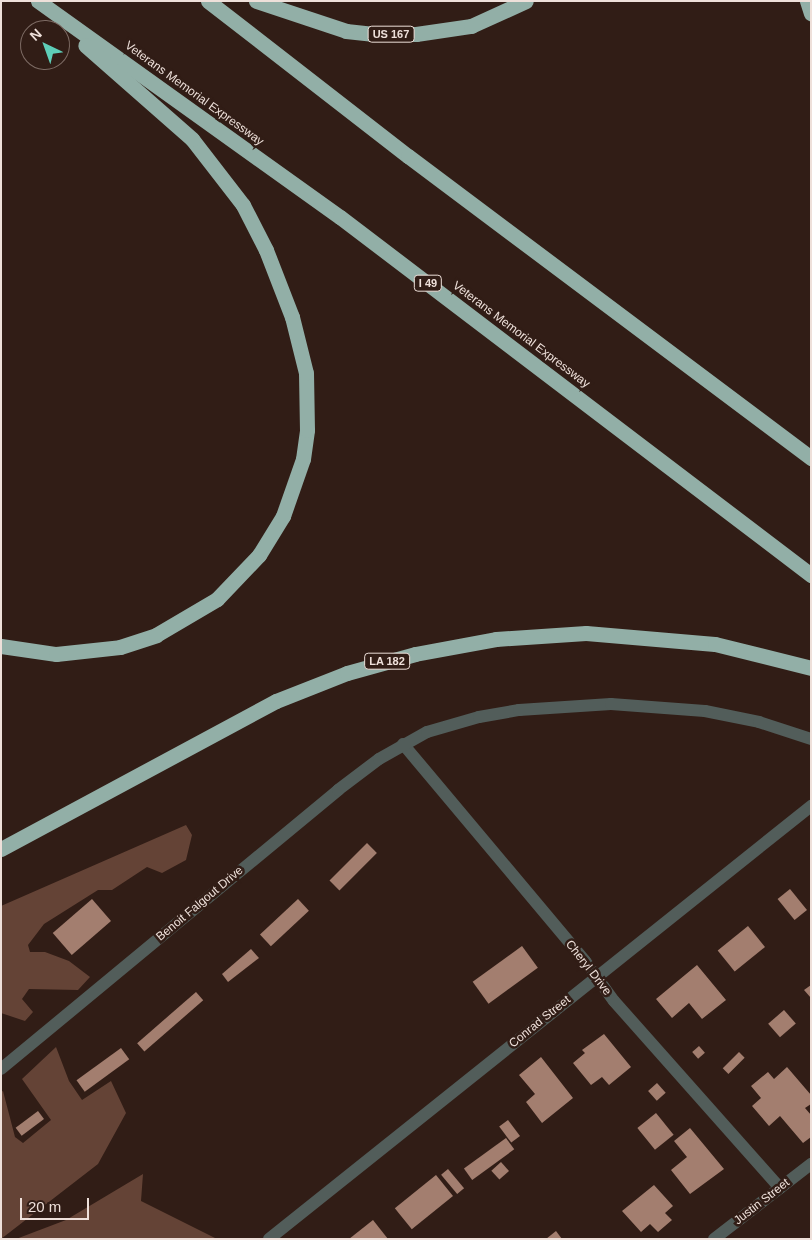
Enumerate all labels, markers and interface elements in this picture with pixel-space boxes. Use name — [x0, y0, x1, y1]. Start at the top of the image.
north arrow — [20, 20, 70, 70]
text: N — [27, 25, 45, 44]
road number: US 167 — [367, 26, 415, 42]
street label: Veterans Memorial Expressway — [122, 39, 266, 149]
road number: I 49 — [413, 274, 443, 292]
street label: Veterans Memorial Expressway — [450, 279, 592, 391]
road number: LA 182 — [363, 652, 411, 669]
street label: Benoit Falgout Drive — [154, 864, 246, 944]
street label: Cheryl Drive — [562, 938, 614, 998]
street label: Conrad Street — [506, 993, 574, 1051]
street label: Justin Street — [731, 1176, 793, 1228]
scale bar — [22, 1188, 91, 1220]
text: 20 m — [28, 1198, 61, 1215]

